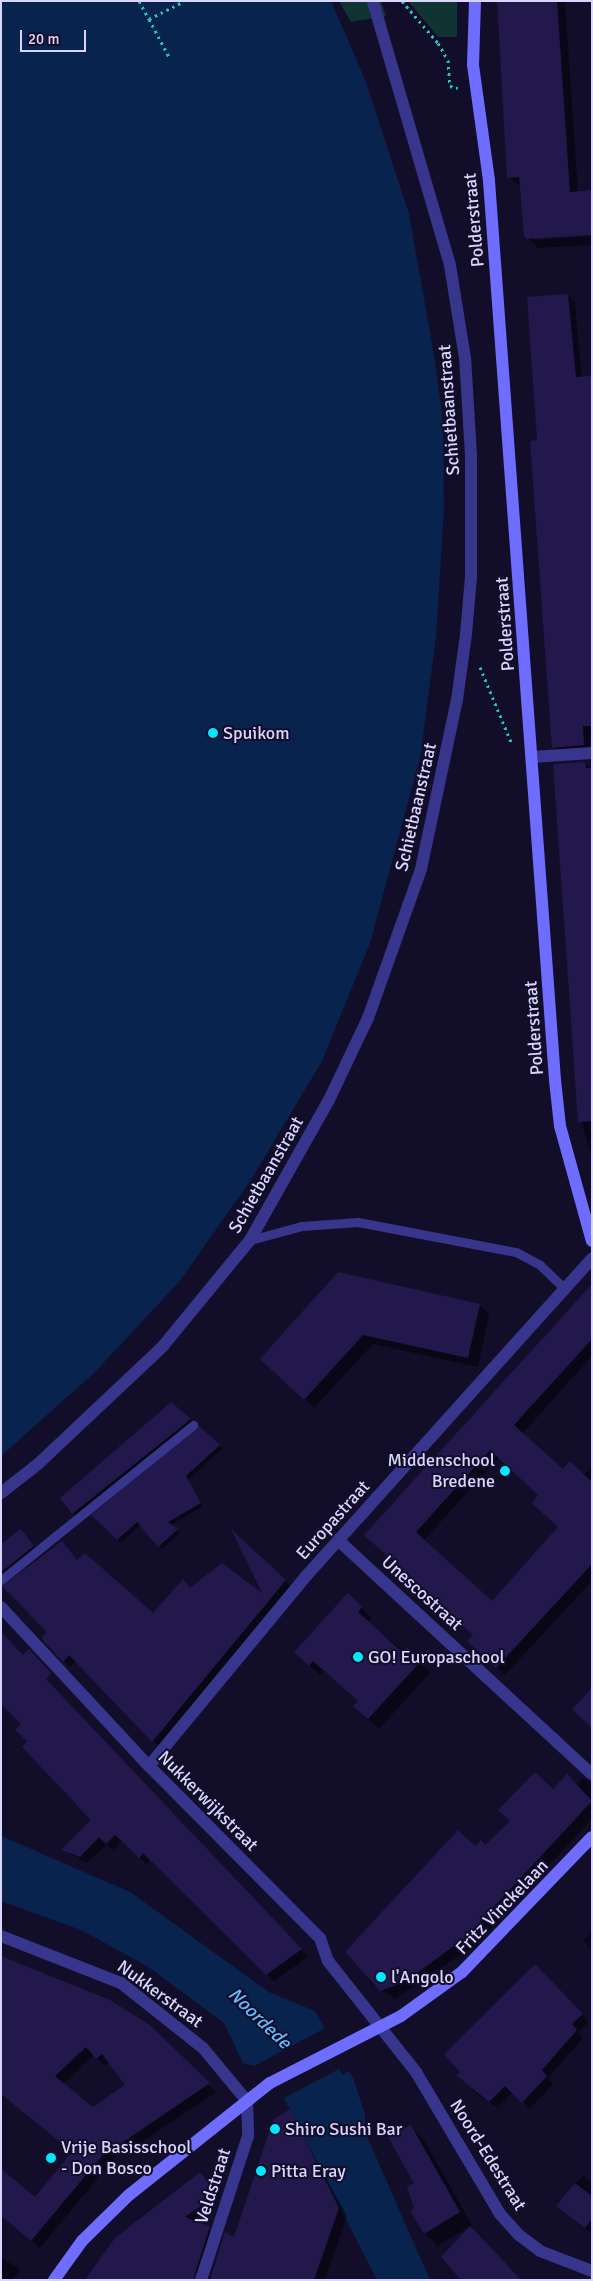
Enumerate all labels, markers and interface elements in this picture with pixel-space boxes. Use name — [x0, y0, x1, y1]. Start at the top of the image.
scale bar — [22, 20, 89, 52]
text: 20 m — [28, 30, 59, 48]
street label: Polderstraat — [459, 172, 489, 268]
street label: Schietbaanstraat — [434, 344, 464, 476]
street label: Polderstraat — [491, 576, 519, 672]
place label: Spuikom — [223, 722, 290, 744]
marker: Spuikom — [207, 727, 219, 739]
street label: Schietbaanstraat — [391, 741, 441, 873]
street label: Polderstraat — [520, 980, 548, 1076]
street label: Schietbaanstraat — [224, 1113, 308, 1237]
place label: Middenschool Bredene — [388, 1450, 495, 1492]
marker: Middenschool Bredene — [499, 1465, 511, 1477]
street label: Europastraat — [292, 1476, 374, 1564]
street label: Unescostraat — [377, 1551, 467, 1635]
place label: GO! Europaschool — [368, 1646, 505, 1668]
marker: GO! Europaschool — [352, 1651, 364, 1663]
street label: Nukkerwijkstraat — [153, 1746, 263, 1856]
street label: Fritz Vinckelaan — [451, 1855, 553, 1959]
street label: Nukkerstraat — [113, 1956, 207, 2032]
place label: l'Angolo — [391, 1966, 454, 1988]
marker: l'Angolo — [375, 1971, 387, 1983]
water label: Noordede — [223, 1983, 295, 2055]
street label: Noord-Edestraat — [445, 2096, 531, 2214]
place label: Shiro Sushi Bar — [285, 2118, 402, 2140]
marker: Shiro Sushi Bar — [269, 2123, 281, 2135]
place label: Vrije Basisschool - Don Bosco — [61, 2137, 192, 2180]
street label: Veldstraat — [191, 2145, 235, 2227]
marker: Vrije Basisschool - Don Bosco — [45, 2152, 57, 2164]
place label: Pitta Eray — [271, 2160, 346, 2182]
marker: Pitta Eray — [255, 2165, 267, 2177]

